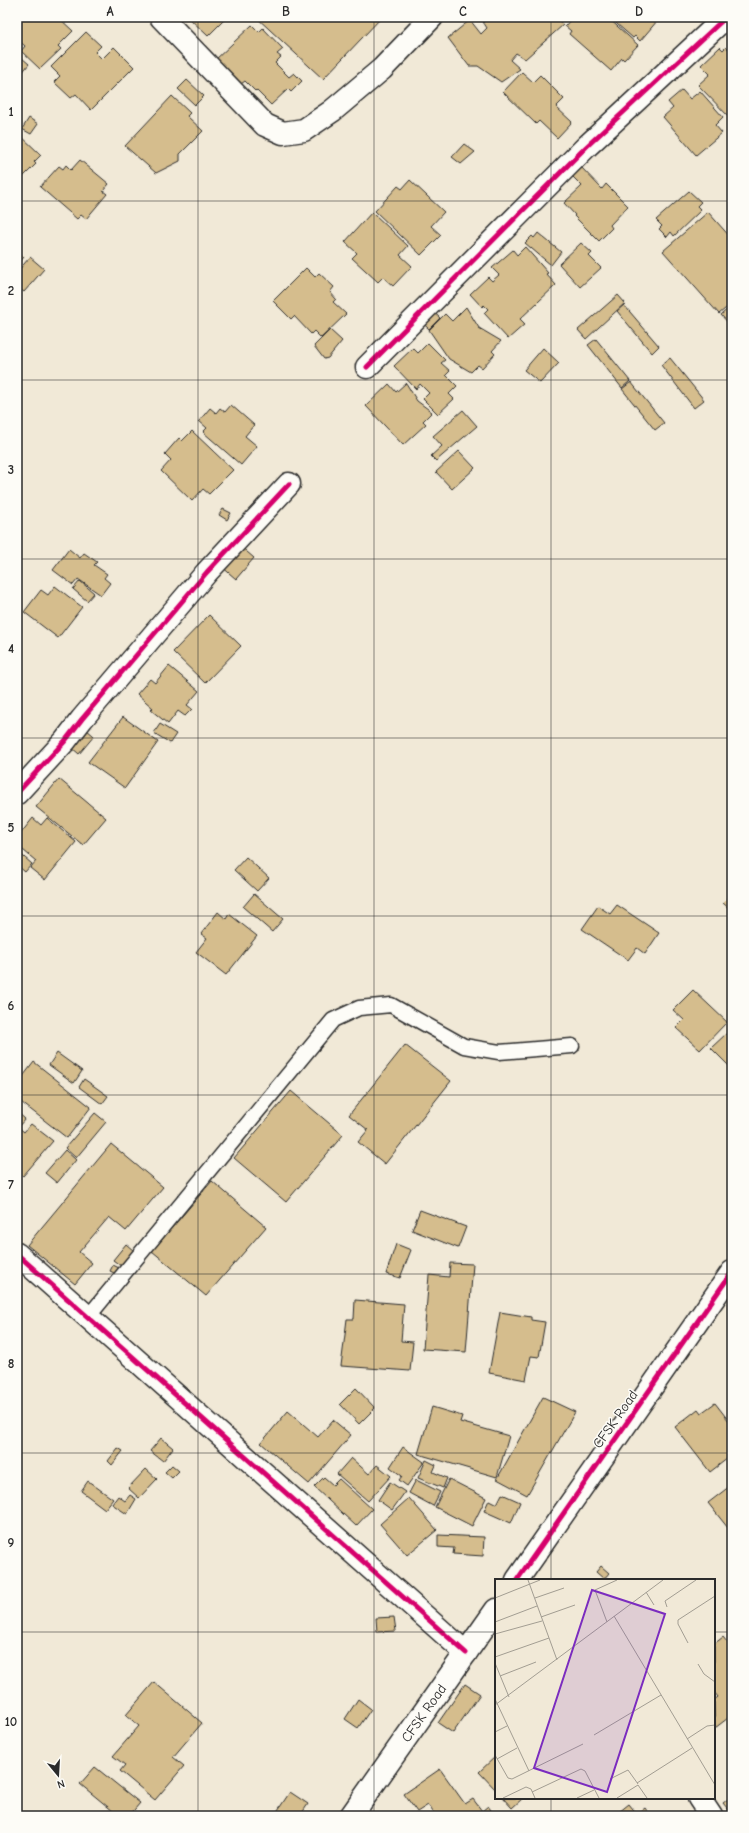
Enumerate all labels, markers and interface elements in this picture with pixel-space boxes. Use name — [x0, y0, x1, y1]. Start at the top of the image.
text: A — [106, 4, 114, 19]
text: B — [282, 4, 290, 19]
text: C — [459, 4, 467, 19]
text: D — [635, 4, 643, 19]
text: 1 — [8, 104, 14, 119]
text: 2 — [8, 283, 14, 298]
text: 3 — [8, 462, 14, 477]
text: 4 — [8, 641, 14, 656]
text: 5 — [8, 820, 15, 835]
text: 6 — [8, 998, 15, 1013]
text: 7 — [8, 1177, 14, 1192]
text: 8 — [8, 1356, 14, 1371]
street label: CFSK Road — [589, 1387, 642, 1452]
text: 9 — [8, 1535, 15, 1550]
inset map — [495, 1579, 715, 1799]
street label: CFSK Road — [398, 1681, 450, 1746]
text: 10 — [5, 1714, 17, 1729]
north arrow — [38, 1755, 78, 1795]
text: N — [56, 1777, 66, 1791]

